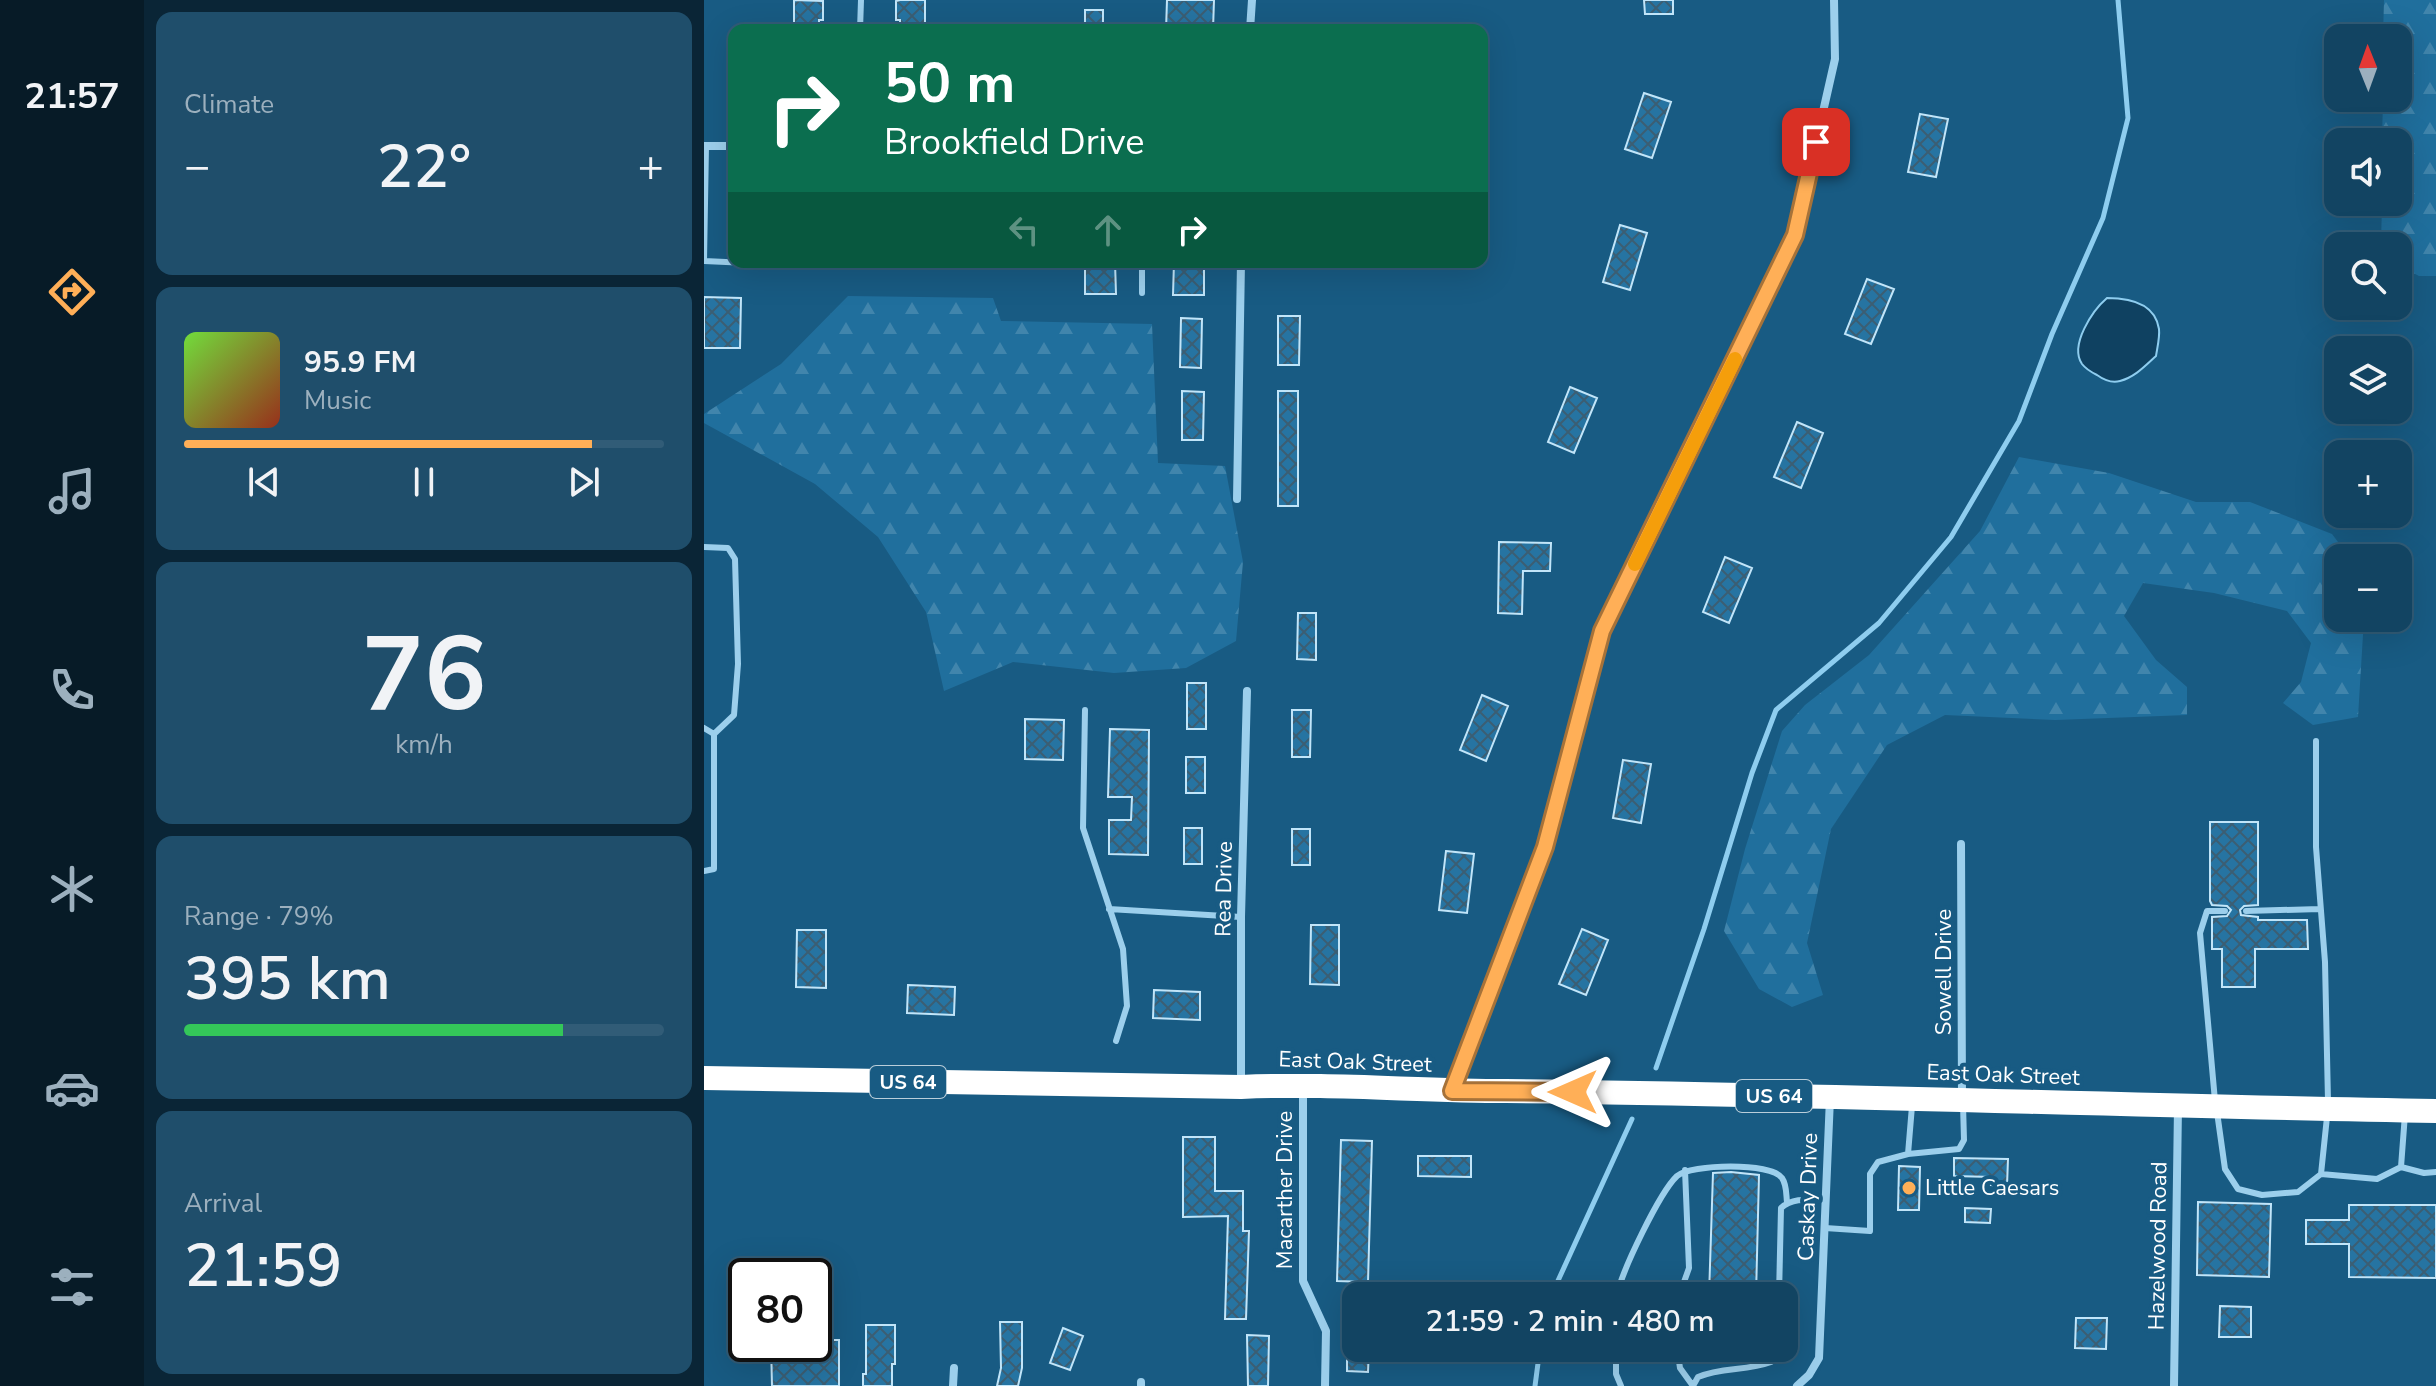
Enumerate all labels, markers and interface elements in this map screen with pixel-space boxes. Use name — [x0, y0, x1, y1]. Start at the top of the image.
north arrow — [2324, 24, 2412, 112]
map controls — [2324, 24, 2412, 632]
text: 50 m — [884, 45, 1015, 122]
icon: right — [752, 56, 856, 160]
text: 21:57 — [24, 72, 120, 121]
text: Climate — [184, 87, 274, 122]
pin — [1782, 108, 1850, 176]
text: Brookfield Drive — [884, 118, 1144, 167]
icon: arrive — [1794, 120, 1838, 164]
text: 22° — [377, 126, 471, 208]
button: sound — [2324, 128, 2412, 216]
text: − — [184, 137, 210, 197]
text: + — [638, 137, 664, 197]
icon: left — [1002, 208, 1046, 252]
icon: ahead — [1086, 208, 1130, 252]
icon: right — [1170, 208, 1214, 252]
button: search — [2324, 232, 2412, 320]
icon: directions — [44, 264, 100, 320]
button: layers — [2324, 336, 2412, 424]
text: 95.9 FM — [304, 342, 416, 383]
text: Music — [304, 383, 371, 418]
button: + — [2324, 440, 2412, 528]
icon: previous — [242, 460, 286, 504]
icon: pause — [402, 460, 446, 504]
icon: next — [562, 460, 606, 504]
icon: music — [44, 463, 100, 519]
button: − — [2324, 544, 2412, 632]
text: 76 — [362, 604, 486, 746]
icon: phone — [44, 662, 100, 718]
text: km/h — [395, 727, 453, 762]
street label: Rea Drive — [1208, 841, 1240, 937]
icon: climate — [44, 861, 100, 917]
text: Range · 79% — [184, 899, 334, 934]
street label: Sowell Drive — [1929, 909, 1959, 1035]
text: 395 km — [184, 938, 391, 1020]
street label: East Oak Street — [1278, 1044, 1432, 1080]
position arrow — [1531, 1050, 1615, 1134]
street label: East Oak Street — [1926, 1057, 2080, 1093]
icon: car — [44, 1060, 100, 1116]
road number: US 64 — [870, 1066, 946, 1098]
road number: US 64 — [1736, 1080, 1812, 1112]
street label: Macarther Drive — [1270, 1111, 1300, 1269]
street label: Caskay Drive — [1791, 1132, 1825, 1262]
street label: Hazelwood Road — [2142, 1161, 2174, 1331]
place label: Little Caesars — [1925, 1173, 2059, 1203]
marker: Little Caesars — [1900, 1179, 1918, 1197]
text: Arrival — [184, 1186, 262, 1221]
text: 21:59 — [184, 1225, 342, 1307]
speed limit sign: 80 — [728, 1258, 832, 1362]
icon: filters — [44, 1259, 100, 1315]
text: 21:59 · 2 min · 480 m — [1425, 1301, 1715, 1342]

